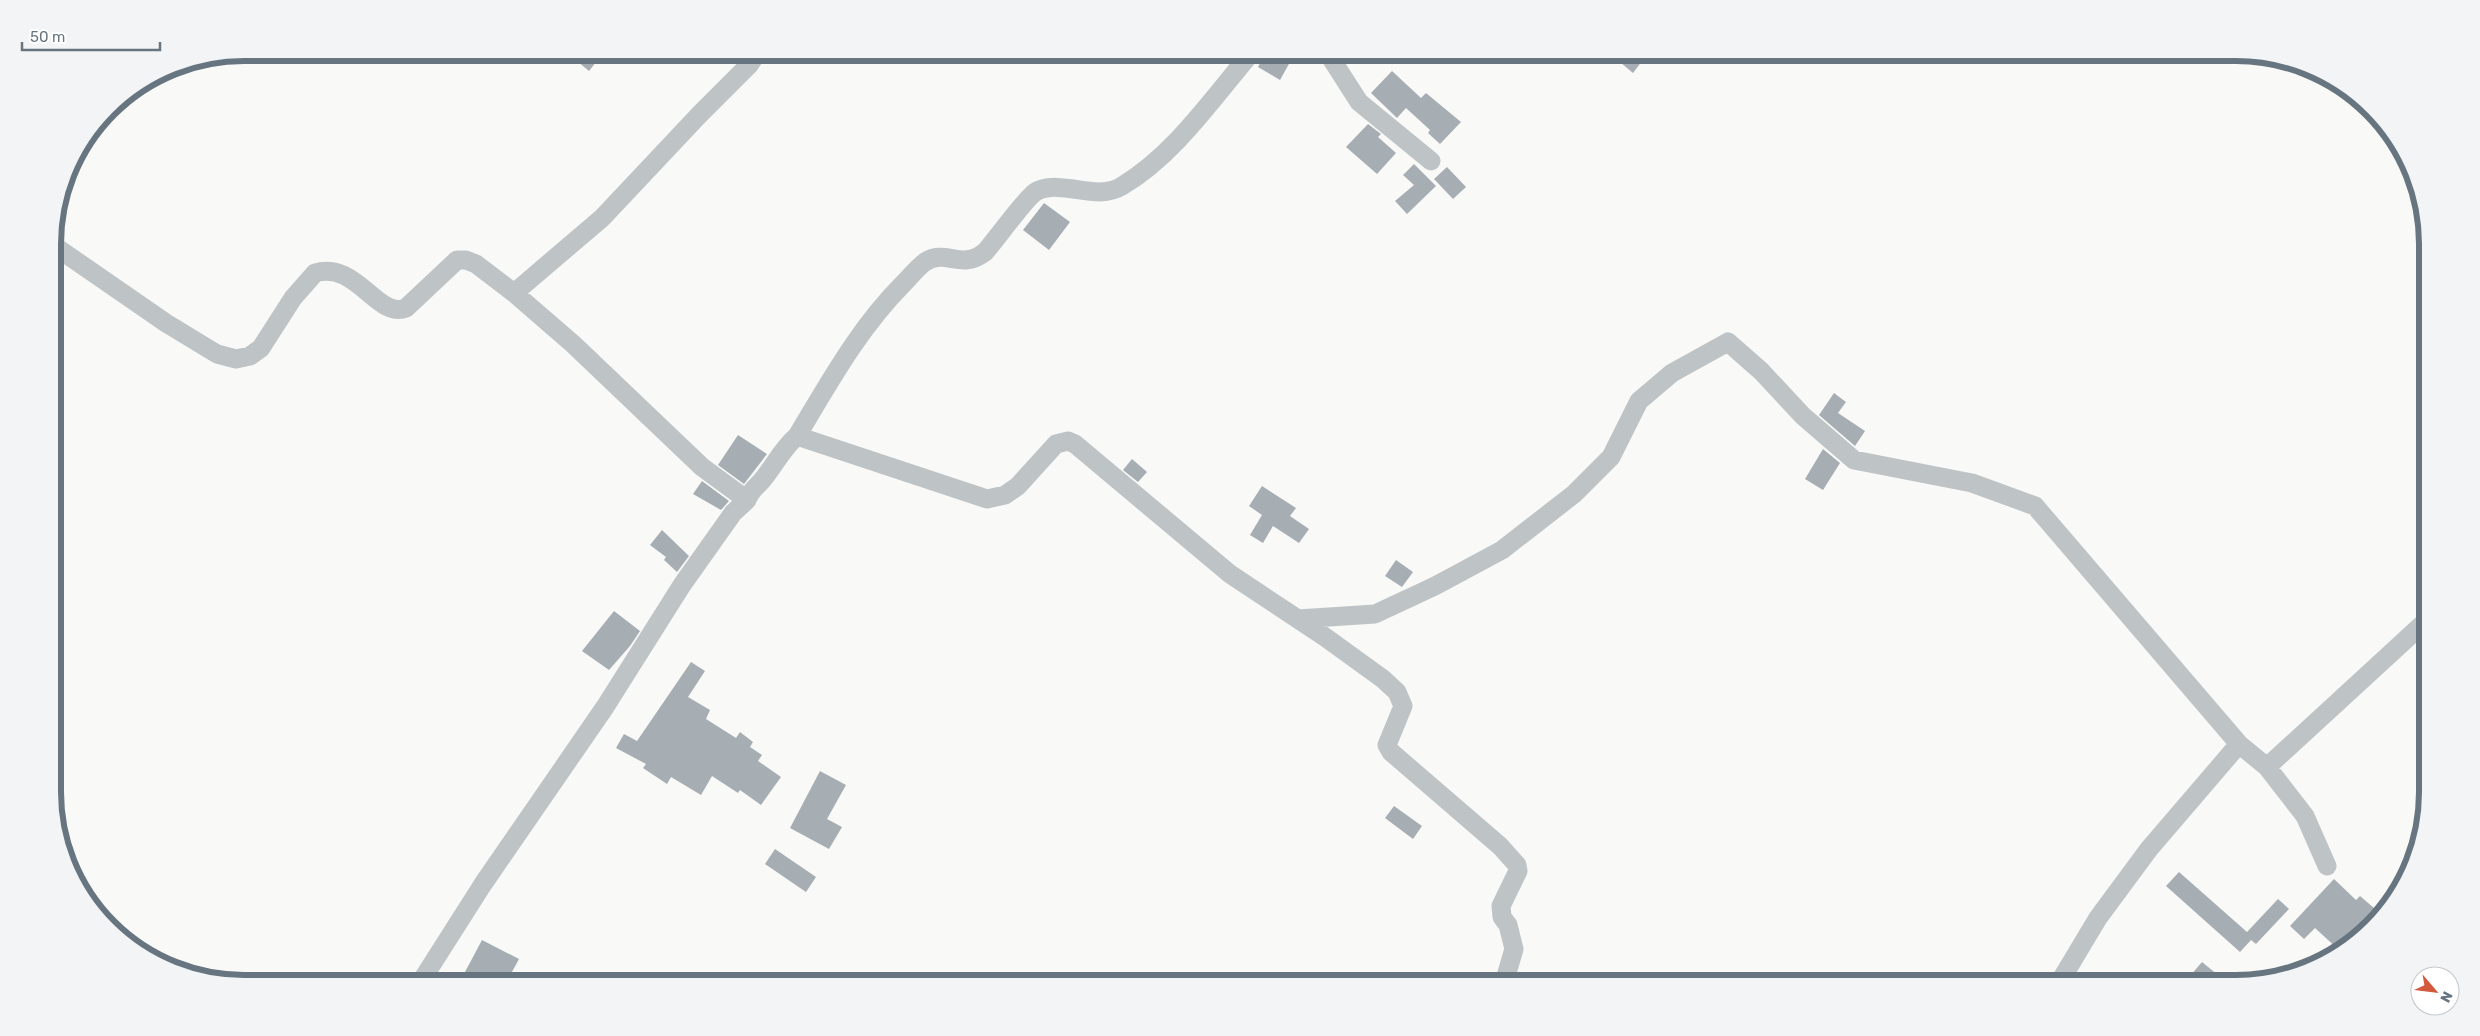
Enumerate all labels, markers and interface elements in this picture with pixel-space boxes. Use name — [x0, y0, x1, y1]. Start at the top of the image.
scale bar — [22, 20, 160, 52]
text: 50 m — [30, 28, 65, 46]
north arrow — [2410, 966, 2460, 1016]
text: N — [2436, 988, 2456, 1005]

